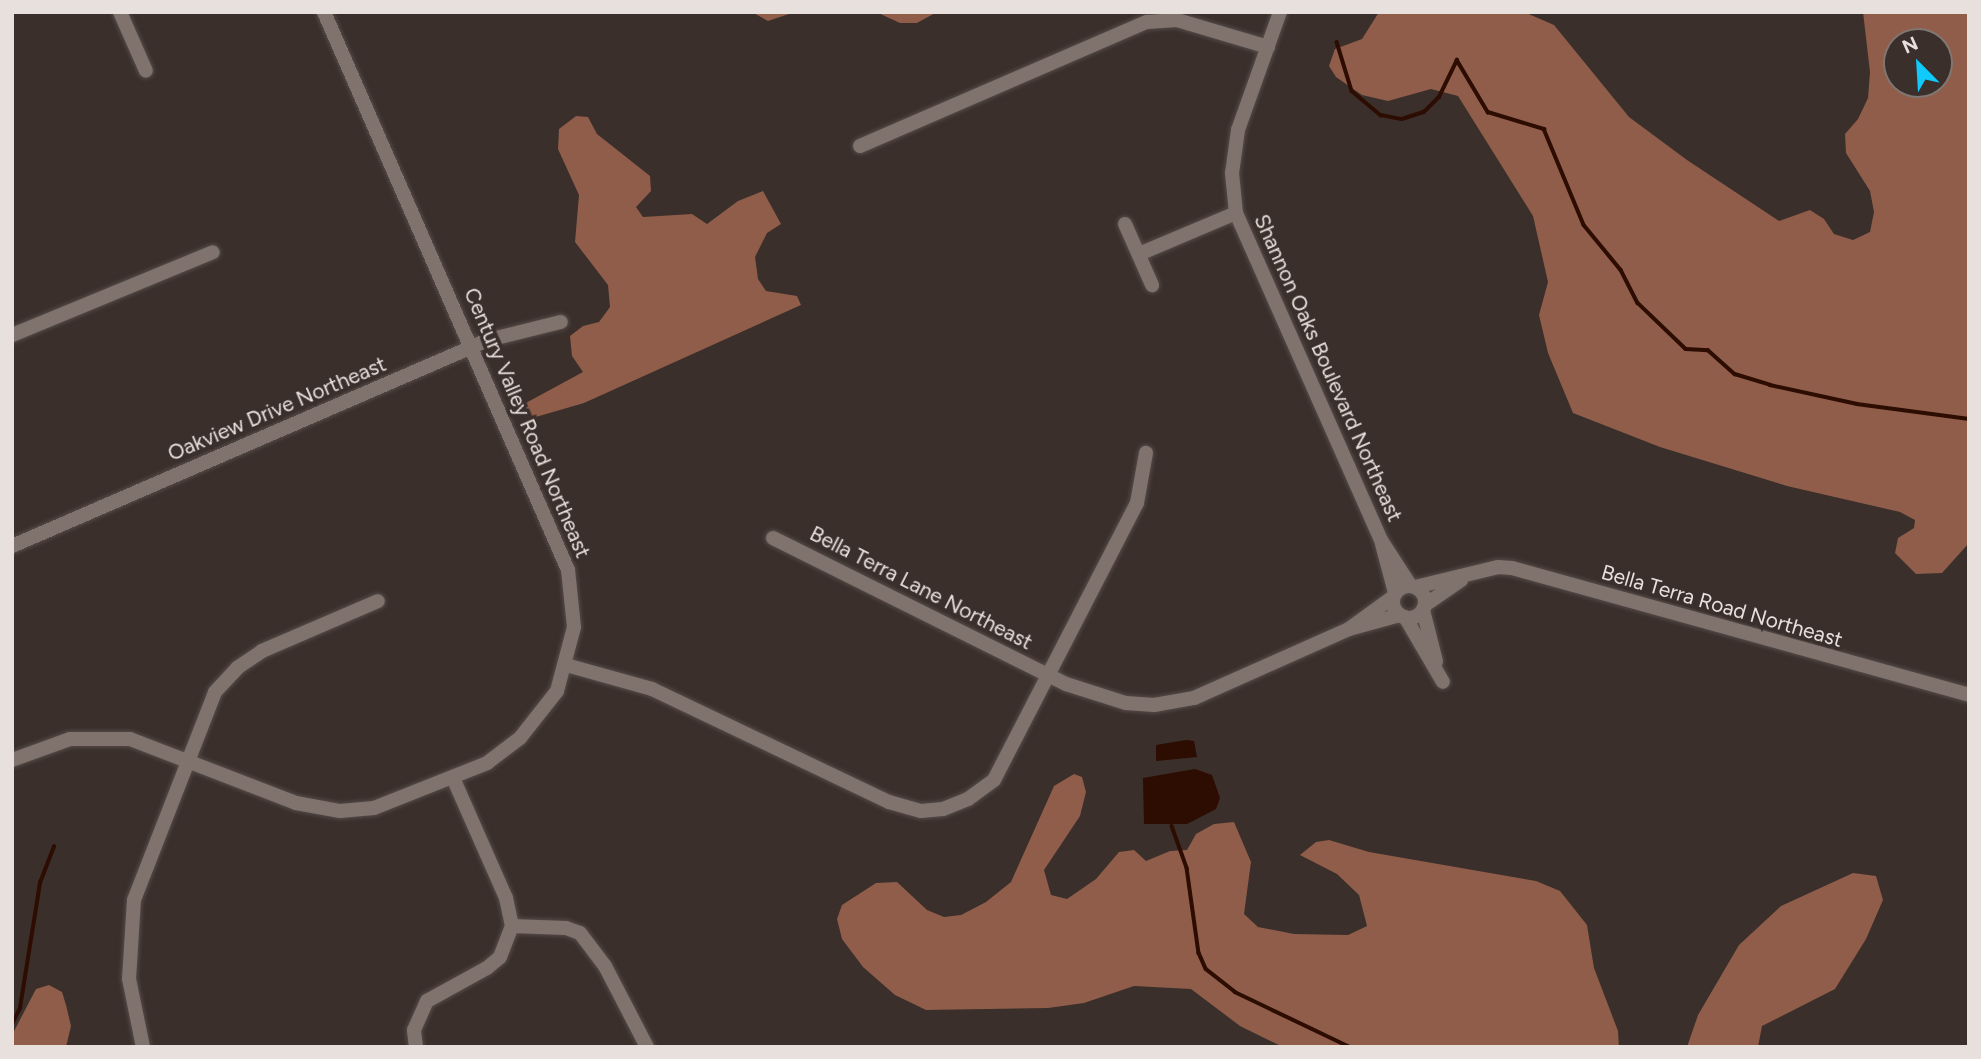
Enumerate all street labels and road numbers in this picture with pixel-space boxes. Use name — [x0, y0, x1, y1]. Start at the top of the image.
street label: Shannon Oaks Boulevard Northeast — [1249, 210, 1407, 526]
street label: Century Valley Road Northeast — [459, 284, 595, 562]
street label: Oakview Drive Northeast — [164, 352, 390, 466]
street label: Bella Terra Lane Northeast — [806, 521, 1036, 655]
street label: Bella Terra Road Northeast — [1598, 559, 1846, 653]

